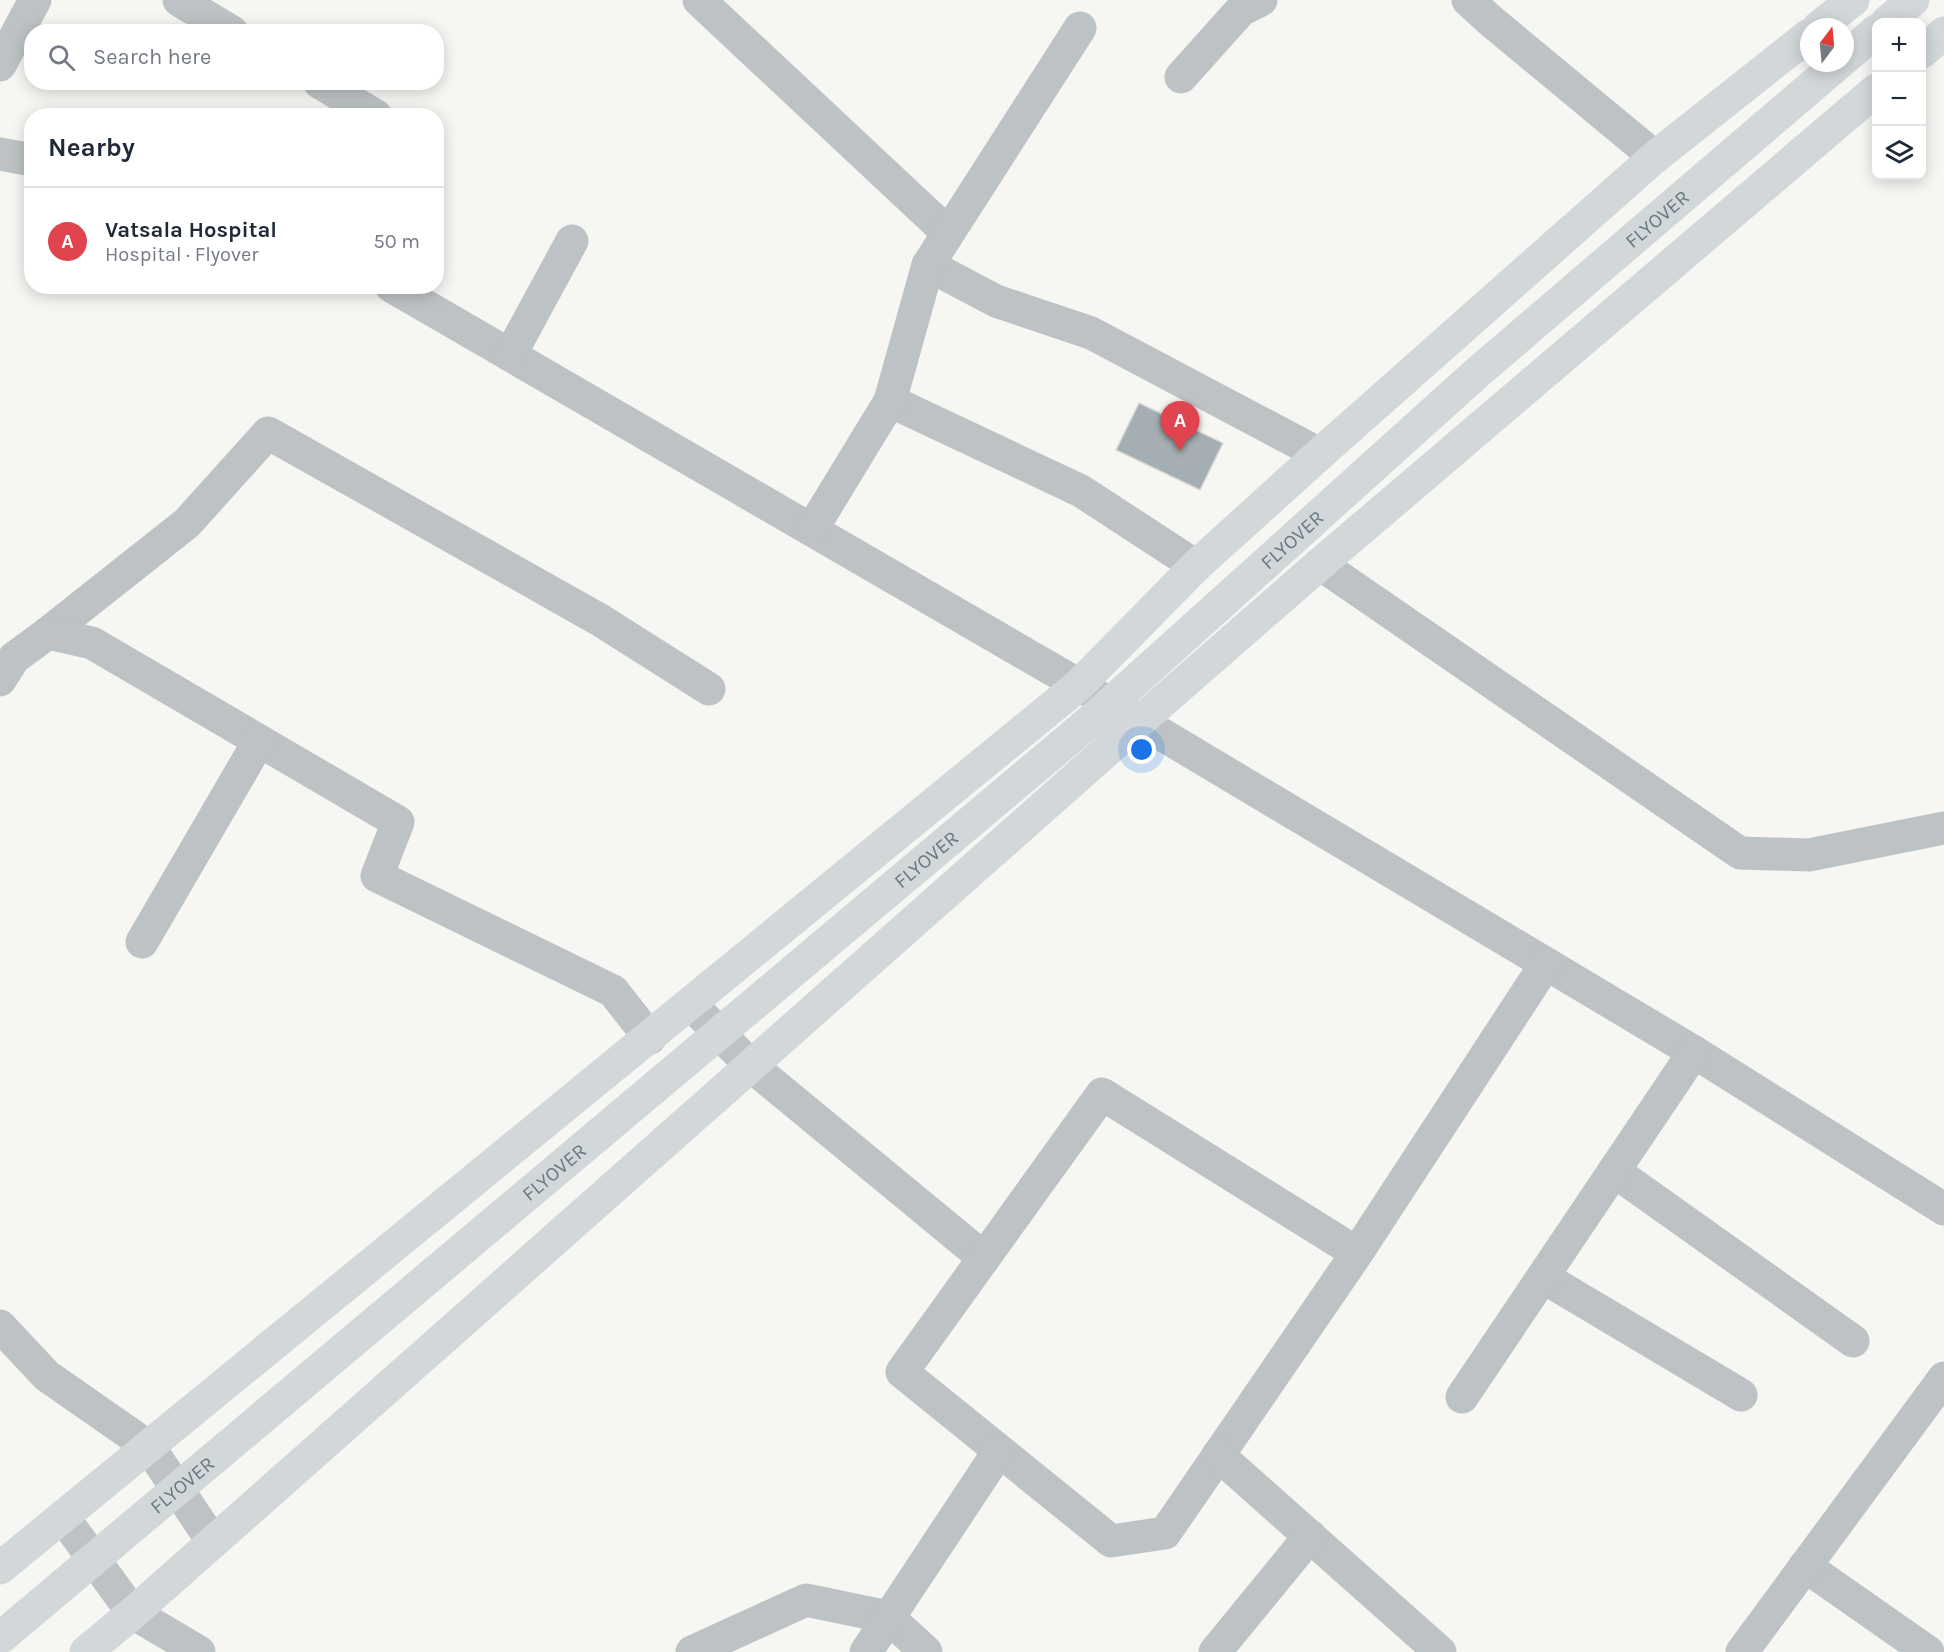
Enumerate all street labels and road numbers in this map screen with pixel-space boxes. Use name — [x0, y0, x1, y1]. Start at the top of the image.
street label: FLYOVER — [1620, 185, 1694, 252]
street label: FLYOVER — [1256, 505, 1328, 574]
street label: FLYOVER — [889, 826, 963, 893]
street label: FLYOVER — [517, 1139, 591, 1205]
street label: FLYOVER — [145, 1451, 219, 1518]

